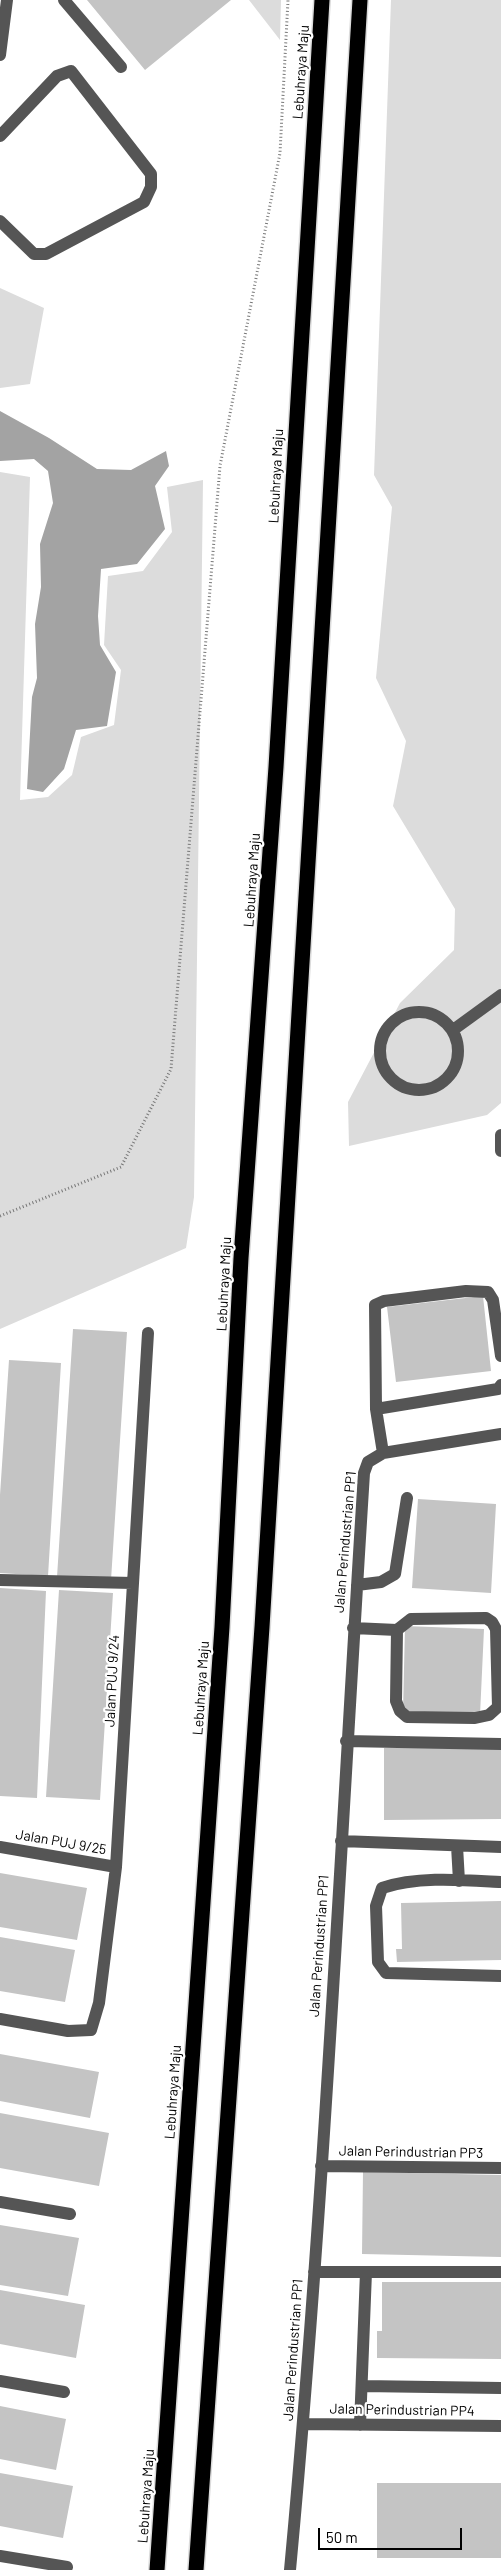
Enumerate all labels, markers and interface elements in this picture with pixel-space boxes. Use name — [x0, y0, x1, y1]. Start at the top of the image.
street label: Lebuhraya Maju — [289, 24, 313, 120]
street label: Lebuhraya Maju — [265, 428, 287, 524]
street label: Lebuhraya Maju — [240, 832, 264, 928]
street label: Lebuhraya Maju — [213, 1236, 235, 1332]
street label: Jalan Perindustrian PP1 — [330, 1470, 360, 1614]
street label: Jalan PUJ 9/24 — [101, 1634, 123, 1728]
street label: Lebuhraya Maju — [189, 1640, 213, 1736]
street label: Jalan PUJ 9/25 — [14, 1826, 108, 1858]
street label: Jalan Perindustrian PP1 — [306, 1875, 332, 2017]
street label: Lebuhraya Maju — [161, 2044, 185, 2140]
street label: Jalan Perindustrian PP3 — [339, 2142, 483, 2162]
street label: Jalan Perindustrian PP1 — [280, 2279, 306, 2421]
street label: Jalan Perindustrian PP4 — [329, 2400, 475, 2420]
street label: Lebuhraya Maju — [134, 2448, 158, 2544]
scale bar — [321, 2518, 465, 2550]
text: 50 m — [326, 2528, 358, 2546]

